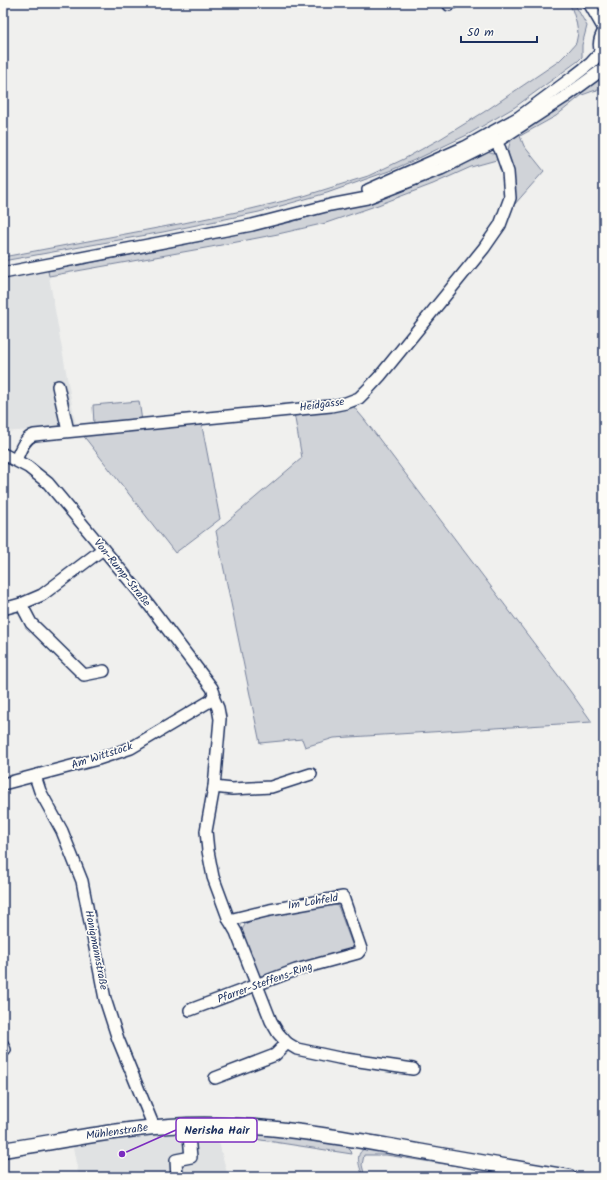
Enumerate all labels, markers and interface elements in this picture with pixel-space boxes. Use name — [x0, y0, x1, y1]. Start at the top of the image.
scale bar — [461, 18, 537, 44]
text: 50 m — [467, 23, 494, 42]
street label: Heidgasse — [298, 393, 346, 417]
street label: Von-Rump-Straße — [89, 535, 155, 611]
street label: Am Wittstock — [69, 737, 136, 774]
street label: Im Lohfeld — [287, 889, 340, 915]
street label: Honigmannstraße — [79, 909, 113, 991]
street label: Pfarrer-Steffens-Ring — [215, 957, 315, 1009]
callout: Nerisha Hair — [176, 1118, 257, 1142]
street label: Mühlenstraße — [85, 1119, 149, 1145]
text: Nerisha Hair — [184, 1121, 250, 1140]

